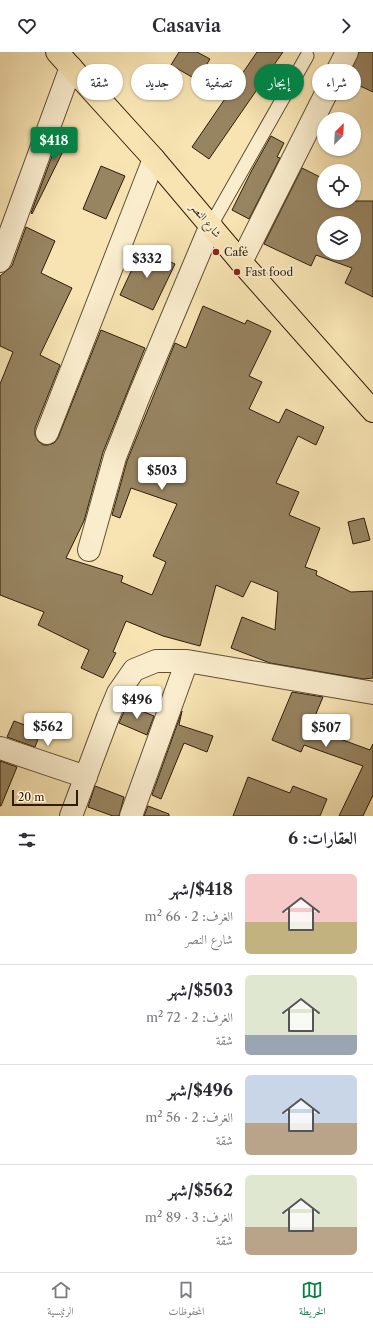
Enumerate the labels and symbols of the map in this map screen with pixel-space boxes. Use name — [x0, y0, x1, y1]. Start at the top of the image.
north arrow — [317, 112, 361, 156]
pin: $418 — [30, 127, 78, 161]
street label: شارع النصر — [185, 199, 224, 242]
pin: $332 — [123, 245, 171, 279]
place label: Café — [224, 245, 248, 259]
marker: Café — [211, 247, 221, 257]
place label: Fast food — [245, 265, 293, 279]
marker: Fast food — [232, 267, 242, 277]
pin: $503 — [138, 457, 186, 491]
pin: $496 — [113, 686, 161, 720]
pin: $562 — [24, 713, 72, 747]
pin: $507 — [302, 714, 350, 748]
scale bar — [12, 788, 78, 807]

